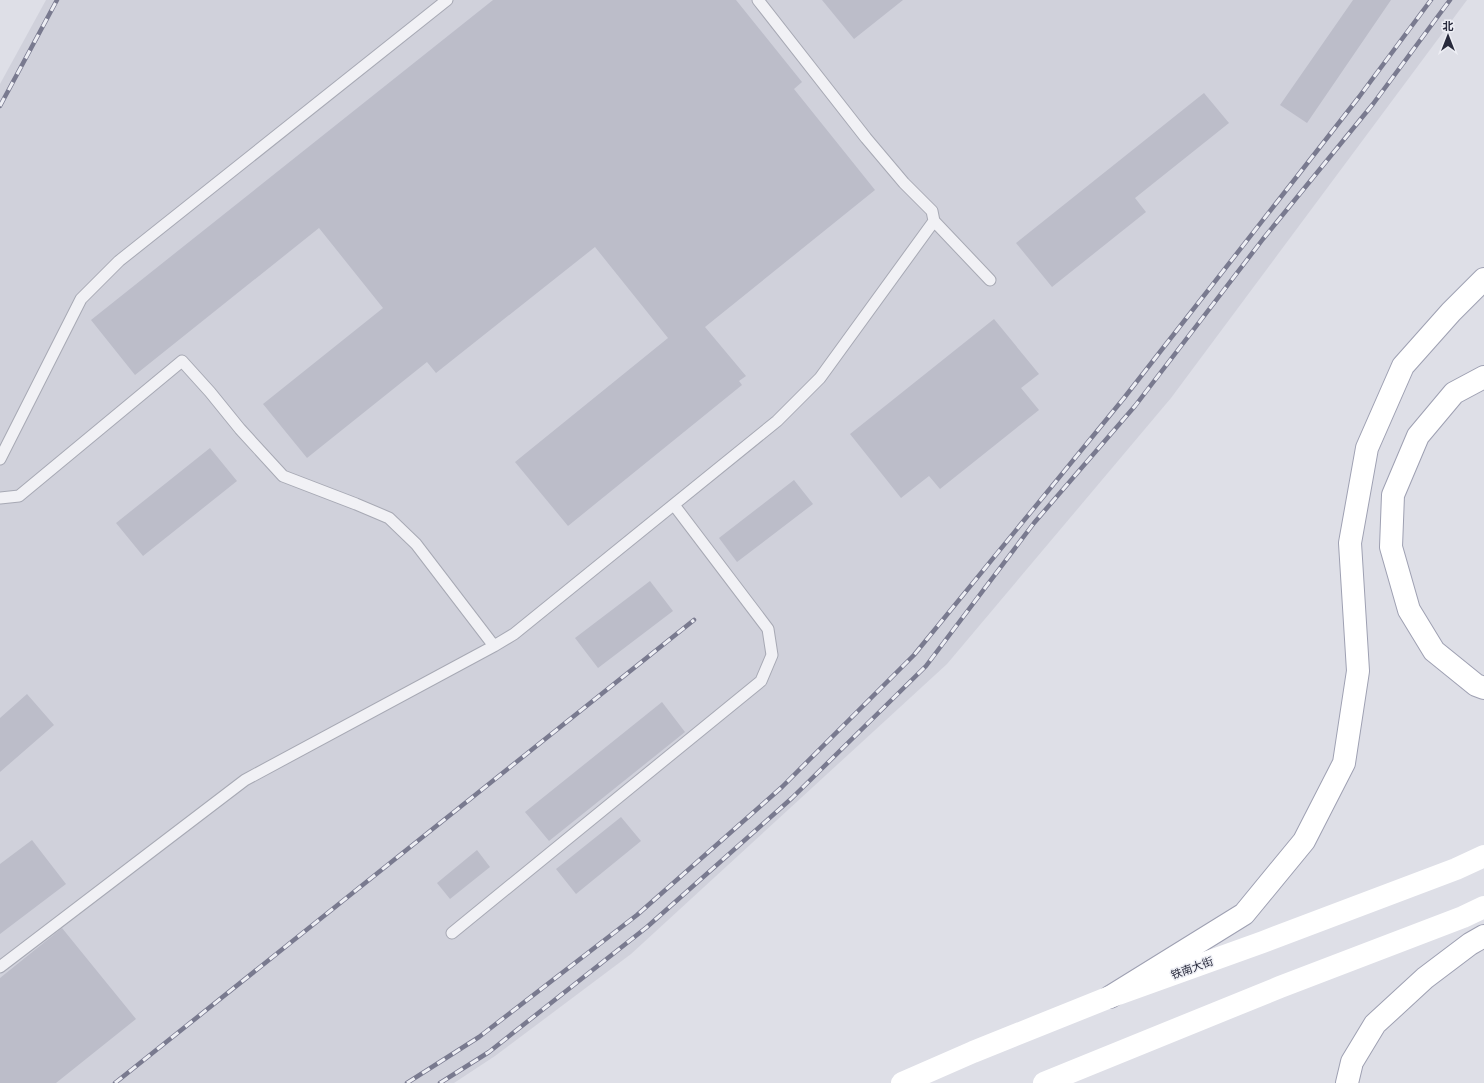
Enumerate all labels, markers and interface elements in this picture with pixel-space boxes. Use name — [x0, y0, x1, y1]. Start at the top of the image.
north arrow — [1428, 16, 1468, 56]
text: 北 — [1443, 20, 1454, 32]
street label: 铁南大街 — [1169, 955, 1215, 981]

